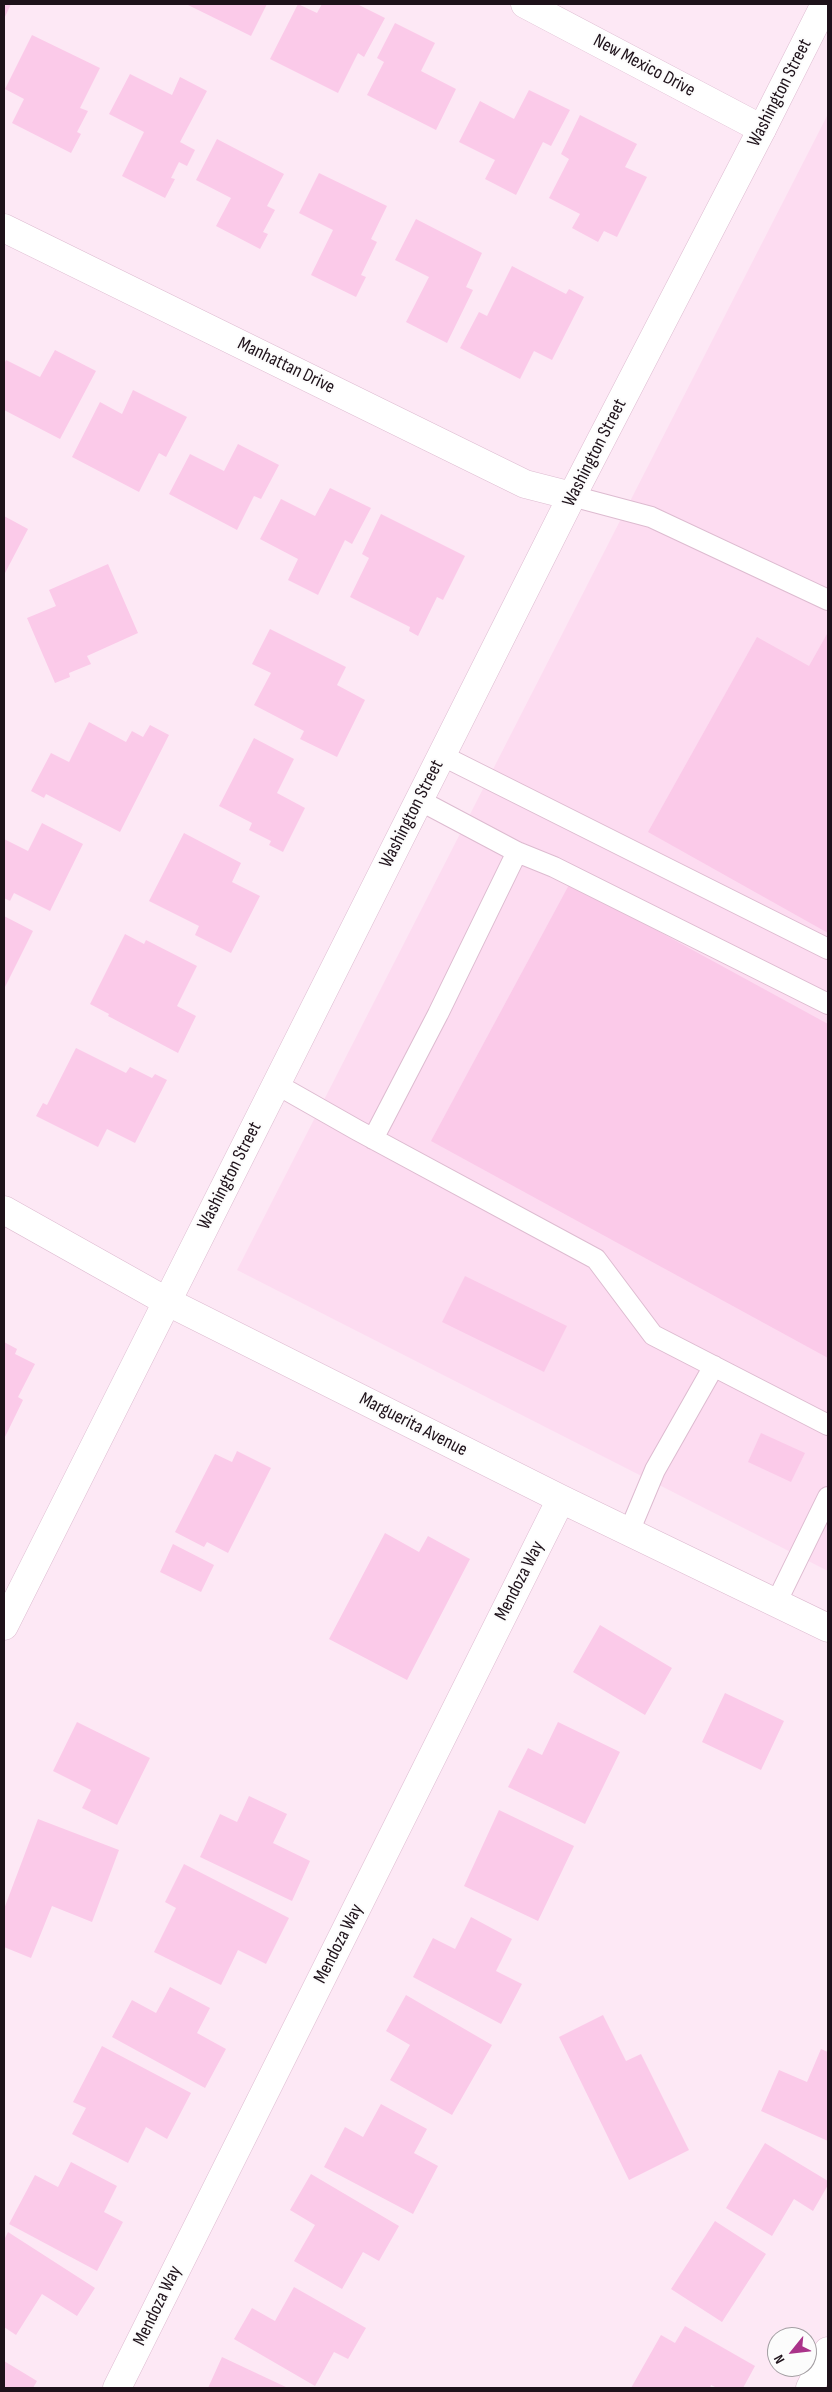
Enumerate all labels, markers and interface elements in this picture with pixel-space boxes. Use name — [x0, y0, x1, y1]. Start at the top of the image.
street label: New Mexico Drive — [589, 30, 699, 102]
street label: Washington Street — [743, 35, 817, 151]
street label: Manhattan Drive — [234, 333, 338, 399]
street label: Washington Street — [558, 395, 632, 511]
street label: Washington Street — [375, 756, 449, 872]
street label: Washington Street — [193, 1118, 267, 1234]
street label: Marguerita Avenue — [355, 1388, 471, 1462]
street label: Mendoza Way — [490, 1537, 550, 1625]
street label: Mendoza Way — [309, 1900, 369, 1988]
street label: Mendoza Way — [129, 2262, 187, 2350]
north arrow — [767, 2327, 817, 2377]
text: N — [770, 2352, 789, 2366]

